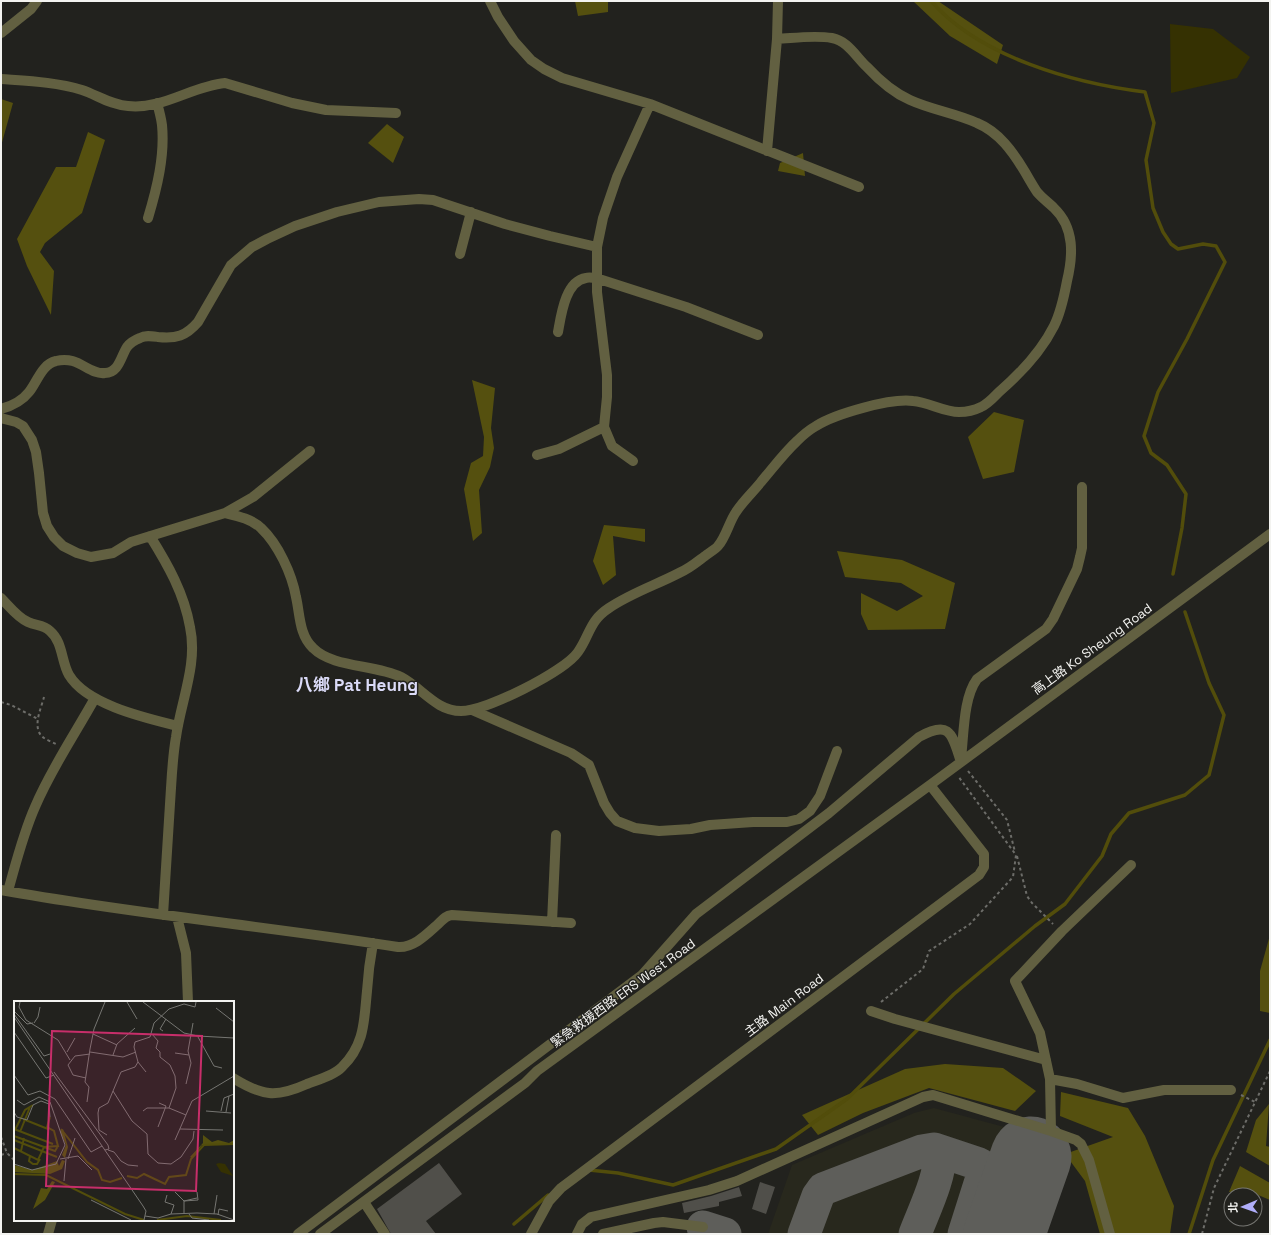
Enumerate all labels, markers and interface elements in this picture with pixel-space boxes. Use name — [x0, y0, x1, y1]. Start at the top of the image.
street label: 高上路 Ko Sheung Road — [1029, 600, 1155, 698]
district label: 八鄉 Pat Heung — [296, 674, 418, 696]
street label: 緊急救援西路 ERS West Road — [547, 935, 699, 1051]
street label: 主路 Main Road — [741, 970, 827, 1040]
inset map — [14, 1001, 234, 1221]
north arrow — [1223, 1187, 1263, 1227]
text: 北 — [1226, 1202, 1240, 1213]

